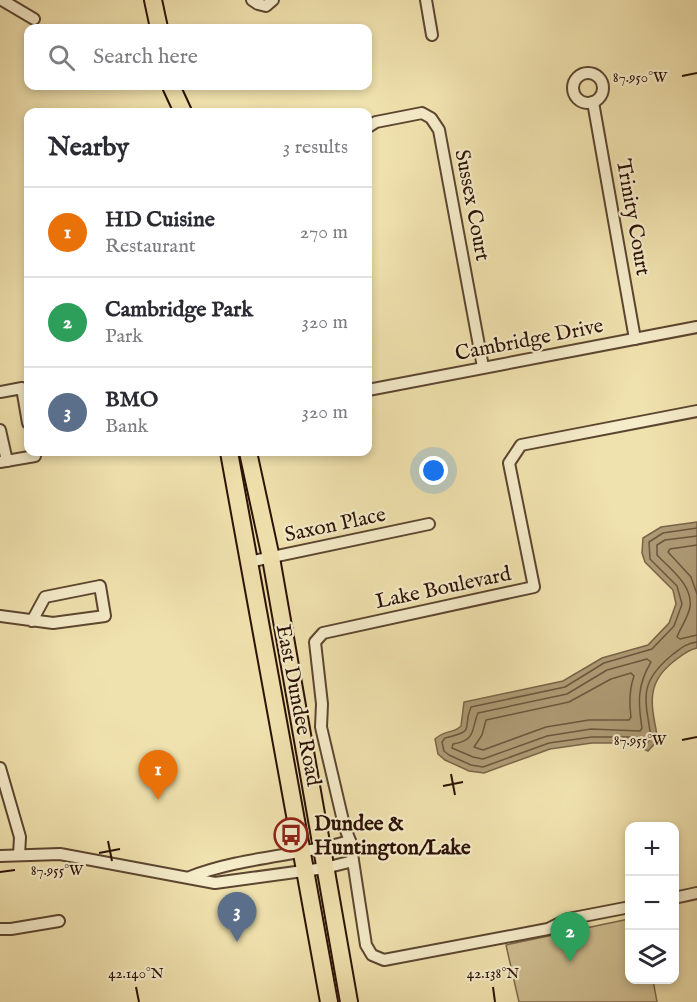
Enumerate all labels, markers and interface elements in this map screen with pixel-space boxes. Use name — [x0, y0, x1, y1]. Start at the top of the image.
search box — [24, 24, 372, 90]
icon: search — [45, 41, 78, 74]
text: Search here — [93, 43, 198, 71]
text: 87.950°W — [613, 68, 668, 87]
text: Nearby — [48, 131, 129, 164]
text: 3 results — [283, 135, 348, 160]
street label: Sussex Court — [448, 147, 496, 263]
street label: Trinity Court — [609, 157, 656, 278]
text: HD Cuisine — [105, 206, 215, 234]
text: 1 — [64, 220, 71, 245]
text: 270 m — [300, 220, 348, 245]
text: Restaurant — [105, 234, 196, 259]
text: Cambridge Park — [105, 296, 253, 324]
text: 2 — [63, 310, 72, 335]
text: 320 m — [302, 310, 348, 335]
street label: Cambridge Drive — [453, 313, 606, 368]
text: Park — [105, 324, 143, 349]
text: BMO — [105, 386, 158, 414]
text: 3 — [64, 400, 71, 425]
text: 320 m — [302, 400, 348, 425]
text: Bank — [105, 414, 148, 439]
your location — [419, 456, 448, 485]
street label: Saxon Place — [282, 502, 389, 549]
street label: Lake Boulevard — [373, 561, 514, 616]
street label: East Dundee Road — [269, 622, 327, 789]
text: 87.955°W — [614, 731, 667, 750]
pin: 1 — [138, 750, 178, 800]
place label: Dundee & Huntington/Lake — [314, 811, 471, 862]
bus stop icon: Dundee & Huntington/Lake — [273, 817, 309, 853]
map controls — [625, 822, 679, 984]
button: + — [625, 822, 679, 876]
text: 87.955°W — [31, 861, 84, 880]
button: − — [625, 876, 679, 930]
pin: 3 — [218, 892, 256, 942]
pin: 2 — [550, 912, 590, 962]
button: layers — [625, 930, 679, 984]
text: 42.140°N — [108, 964, 164, 983]
text: 42.138°N — [467, 964, 519, 983]

